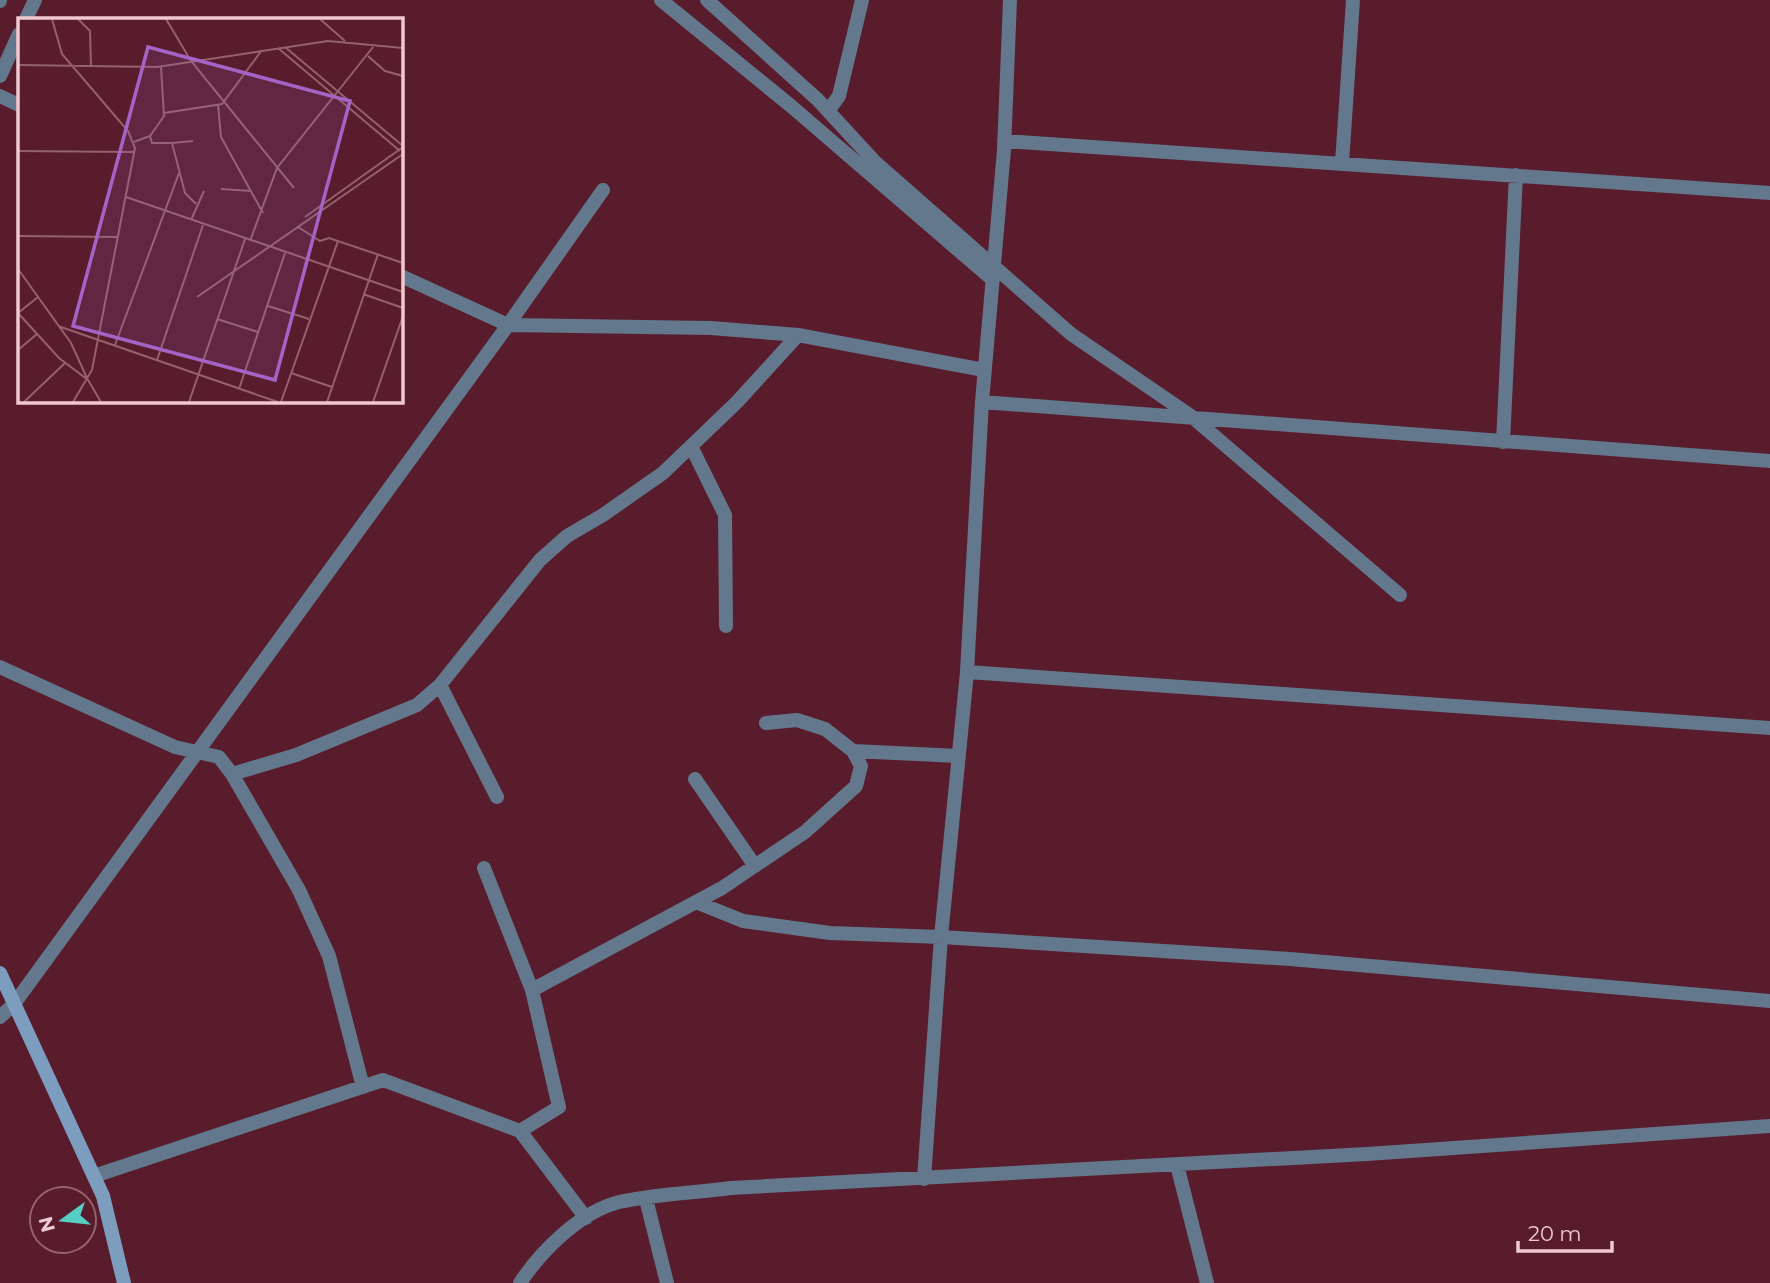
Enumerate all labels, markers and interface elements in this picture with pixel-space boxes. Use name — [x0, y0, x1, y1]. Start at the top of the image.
inset map — [18, 18, 402, 402]
north arrow — [28, 1185, 98, 1255]
scale bar — [1518, 1210, 1612, 1254]
text: N — [34, 1214, 60, 1235]
text: 20 m — [1528, 1221, 1582, 1246]

